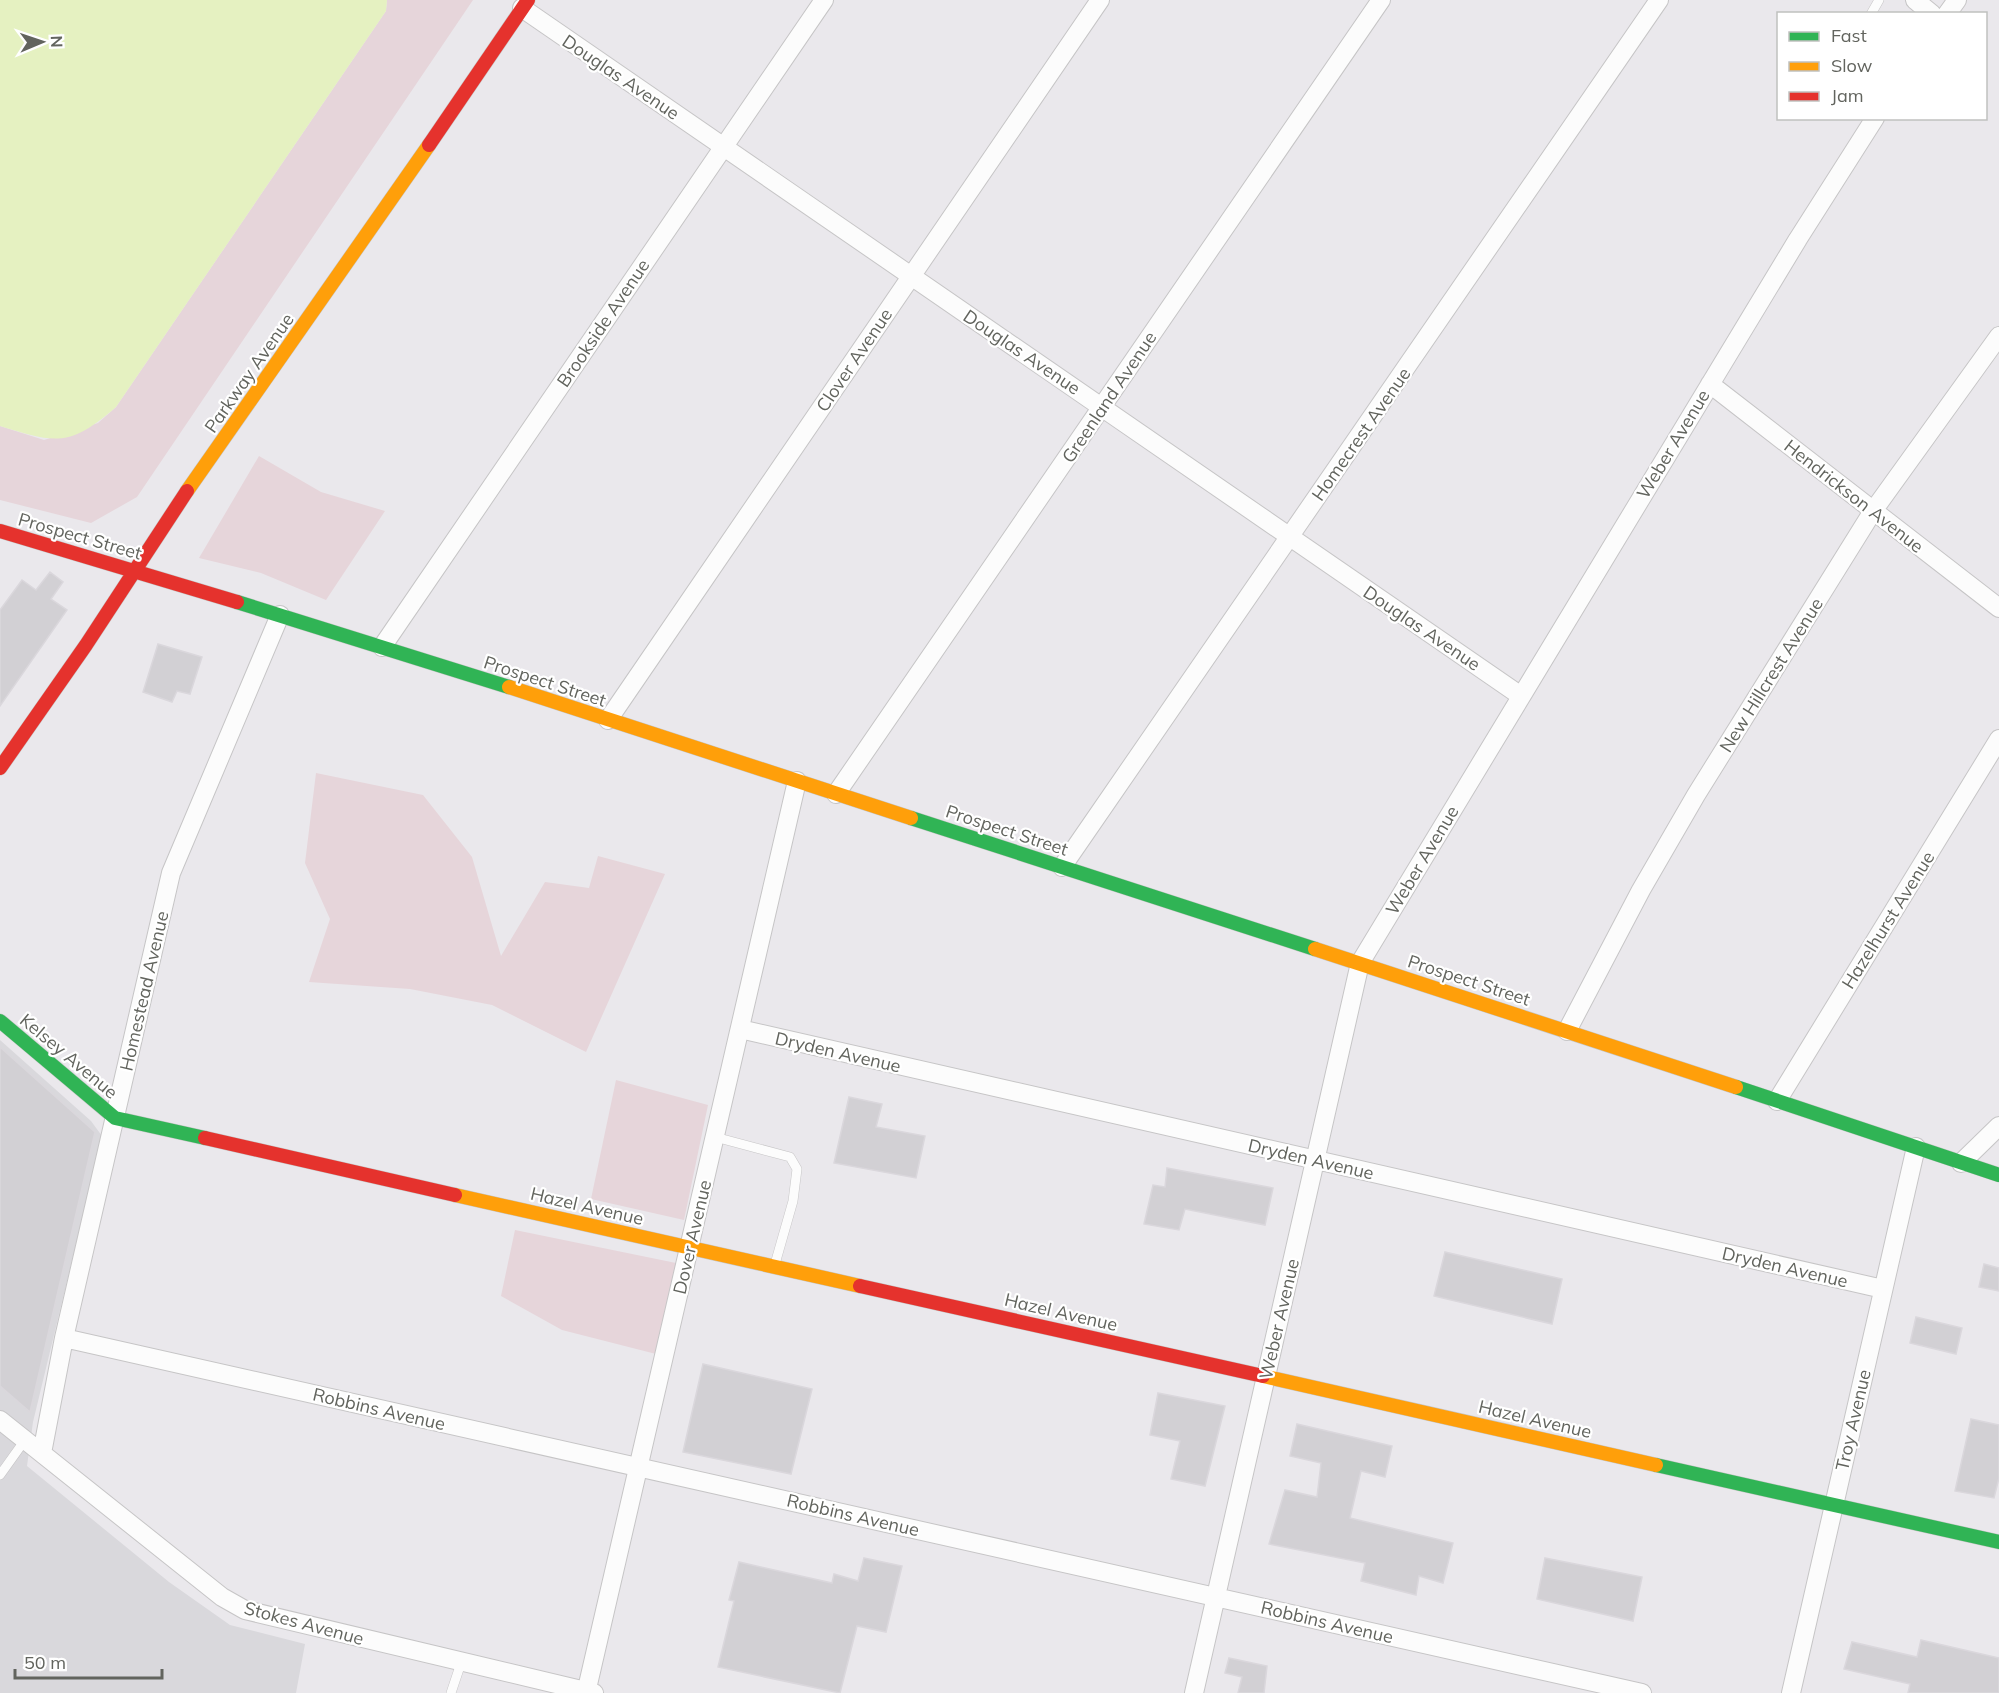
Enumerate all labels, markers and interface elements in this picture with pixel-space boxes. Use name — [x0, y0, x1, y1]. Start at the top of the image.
north arrow — [12, 12, 72, 72]
legend — [1777, 12, 1987, 120]
text: Fast — [1831, 24, 1867, 47]
street label: Douglas Avenue — [558, 29, 684, 125]
text: N — [47, 35, 67, 48]
text: Slow — [1831, 54, 1873, 77]
text: Jam — [1831, 84, 1864, 107]
street label: Brookside Avenue — [552, 255, 654, 391]
street label: Clover Avenue — [811, 304, 897, 416]
street label: Douglas Avenue — [959, 304, 1085, 400]
street label: Parkway Avenue — [199, 309, 299, 437]
street label: Greenland Avenue — [1057, 327, 1161, 467]
street label: Homecrest Avenue — [1306, 363, 1416, 505]
street label: Weber Avenue — [1631, 385, 1715, 503]
street label: Hendrickson Avenue — [1780, 434, 1928, 558]
street label: Prospect Street — [16, 507, 144, 565]
street label: Douglas Avenue — [1359, 580, 1485, 676]
street label: New Hillcrest Avenue — [1714, 594, 1828, 756]
street label: Prospect Street — [481, 650, 609, 712]
street label: Prospect Street — [943, 799, 1071, 861]
street label: Weber Avenue — [1380, 801, 1464, 919]
street label: Hazelhurst Avenue — [1836, 847, 1940, 993]
street label: Homestead Avenue — [114, 909, 174, 1073]
street label: Prospect Street — [1405, 949, 1533, 1011]
street label: Kelsey Avenue — [15, 1008, 123, 1104]
street label: Dryden Avenue — [773, 1026, 903, 1078]
street label: Dryden Avenue — [1246, 1133, 1376, 1185]
street label: Dover Avenue — [668, 1178, 716, 1296]
street label: Hazel Avenue — [528, 1182, 646, 1230]
street label: Dryden Avenue — [1720, 1241, 1850, 1293]
street label: Weber Avenue — [1254, 1256, 1304, 1382]
street label: Hazel Avenue — [1002, 1288, 1120, 1336]
street label: Troy Avenue — [1830, 1367, 1876, 1473]
street label: Robbins Avenue — [310, 1383, 448, 1435]
street label: Hazel Avenue — [1476, 1395, 1594, 1443]
street label: Robbins Avenue — [784, 1489, 922, 1541]
street label: Stokes Avenue — [242, 1596, 366, 1650]
street label: Robbins Avenue — [1258, 1596, 1396, 1648]
scale bar — [15, 1642, 162, 1680]
text: 50 m — [24, 1651, 66, 1674]

